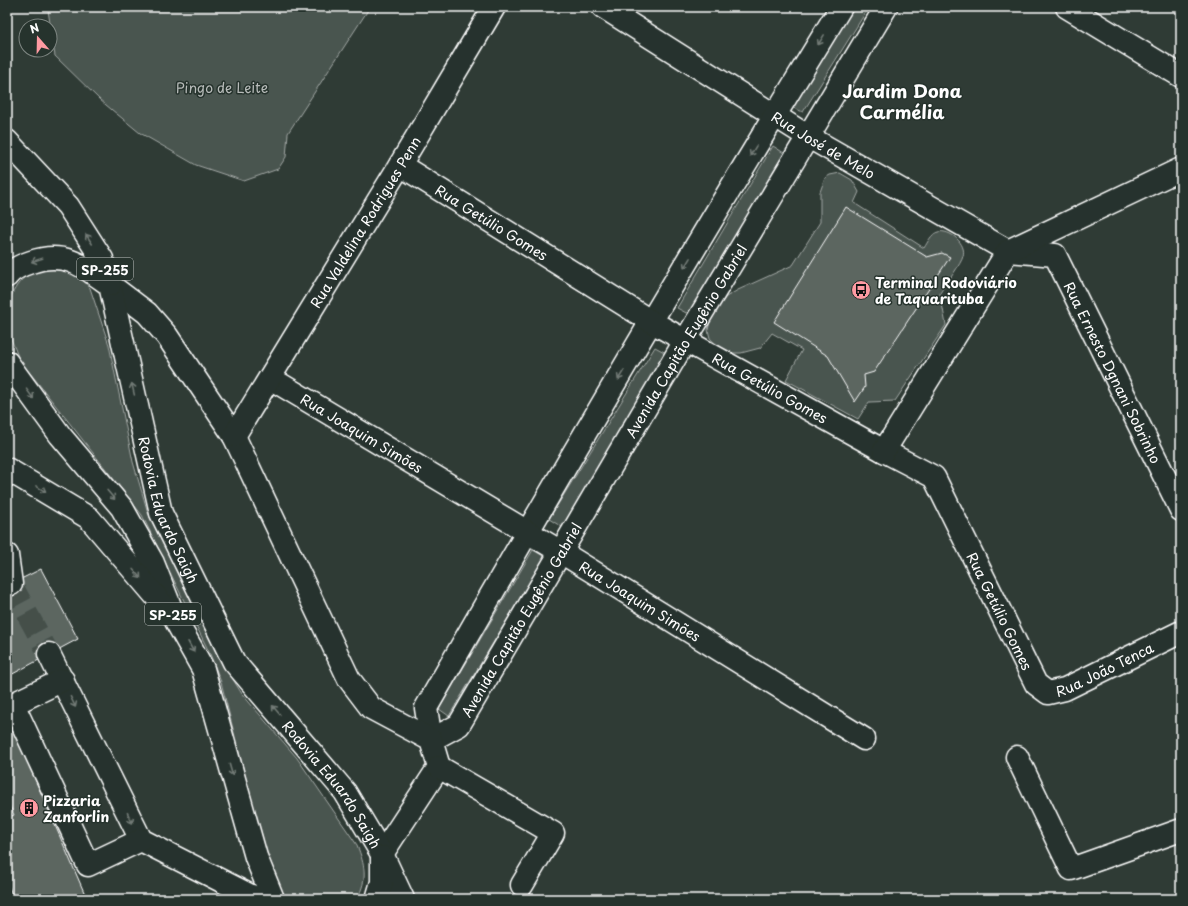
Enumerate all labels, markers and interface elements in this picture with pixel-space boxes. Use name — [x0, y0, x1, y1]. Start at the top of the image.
north arrow — [18, 18, 58, 58]
text: N — [27, 19, 42, 38]
one-way arrow — [816, 34, 824, 46]
park label: Pingo de Leite — [176, 77, 268, 98]
district label: Jardim Dona Carmélia — [842, 77, 962, 125]
street label: Rua José de Melo — [768, 106, 879, 184]
street label: Rua Valdelina Rodrigues Penn — [305, 132, 425, 312]
one-way arrow — [749, 145, 757, 157]
street label: Rua Getúlio Gomes — [431, 179, 552, 265]
one-way arrow — [85, 234, 93, 245]
street label: Avenida Capitão Eugênio Gabriel — [620, 240, 752, 441]
one-way arrow — [30, 257, 43, 264]
one-way arrow — [683, 257, 691, 268]
road number: SP-255 — [77, 258, 133, 280]
place label: Terminal Rodoviário de Taquarituba — [875, 272, 1017, 309]
street label: Rua Ernesto Dgnani Sobrinho — [1059, 278, 1167, 467]
bus stop icon: Terminal Rodoviário de Taquarituba — [850, 279, 872, 301]
street label: Rua Getúlio Gomes — [709, 347, 832, 428]
one-way arrow — [616, 369, 624, 381]
one-way arrow — [129, 383, 137, 396]
one-way arrow — [26, 388, 34, 399]
street label: Rua Joaquim Simões — [297, 388, 427, 478]
street label: Rodovia Eduardo Saigh — [134, 434, 204, 586]
one-way arrow — [35, 485, 46, 493]
one-way arrow — [106, 490, 115, 501]
street label: Avenida Capitão Eugênio Gabriel — [456, 519, 586, 721]
street label: Rua Getúlio Gomes — [962, 548, 1038, 673]
street label: Rua Joaquim Simões — [575, 555, 705, 646]
one-way arrow — [132, 569, 141, 579]
road number: SP-255 — [145, 603, 201, 625]
street label: Rua João Tenca — [1054, 637, 1157, 701]
one-way arrow — [187, 641, 195, 653]
one-way arrow — [70, 695, 77, 707]
one-way arrow — [271, 705, 280, 716]
street label: Rodovia Eduardo Saigh — [278, 716, 387, 852]
one-way arrow — [228, 763, 235, 776]
place label: Pizzaria Zanforlin — [43, 790, 109, 827]
building icon: Pizzaria Zanforlin — [18, 797, 40, 819]
one-way arrow — [127, 812, 135, 824]

